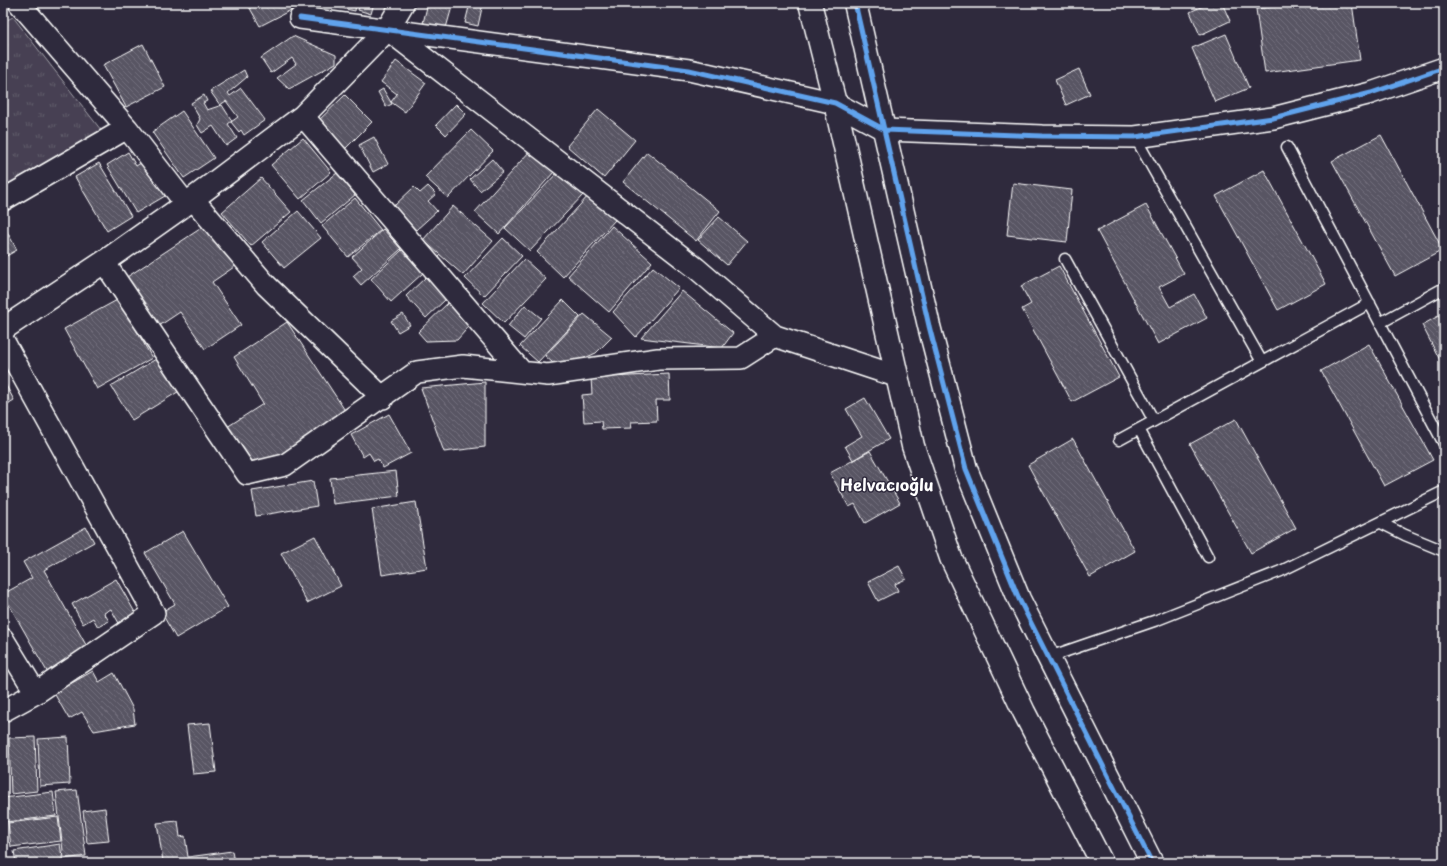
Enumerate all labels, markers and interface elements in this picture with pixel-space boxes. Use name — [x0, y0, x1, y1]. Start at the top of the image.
district label: Helvacıoğlu — [840, 472, 934, 496]

